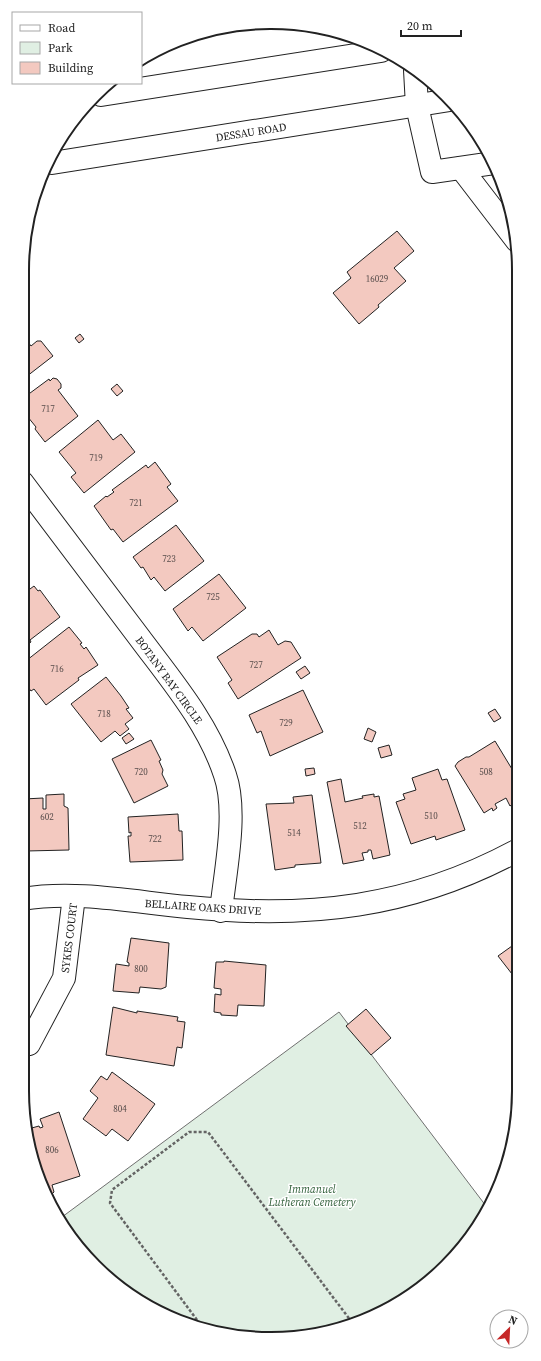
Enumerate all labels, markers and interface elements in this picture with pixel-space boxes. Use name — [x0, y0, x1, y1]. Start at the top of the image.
legend — [12, 12, 142, 84]
scale bar — [401, 12, 461, 38]
text: 20 m — [407, 18, 433, 34]
text: Road — [48, 20, 75, 36]
text: Park — [48, 40, 73, 56]
text: Building — [48, 60, 93, 76]
street label: DESSAU ROAD — [215, 119, 288, 145]
house number: 16029 — [366, 273, 389, 285]
house number: 717 — [41, 403, 55, 415]
house number: 719 — [89, 452, 103, 464]
house number: 721 — [129, 497, 143, 509]
house number: 723 — [162, 553, 176, 565]
house number: 725 — [206, 591, 220, 603]
street label: BOTANY BAY CIRCLE — [132, 633, 206, 727]
house number: 727 — [249, 659, 263, 671]
house number: 716 — [50, 663, 64, 675]
house number: 718 — [97, 708, 111, 720]
house number: 729 — [279, 717, 293, 729]
house number: 720 — [134, 766, 148, 778]
house number: 508 — [479, 766, 493, 778]
house number: 510 — [424, 810, 438, 822]
house number: 602 — [40, 811, 54, 823]
house number: 512 — [353, 820, 367, 832]
house number: 514 — [287, 827, 301, 839]
house number: 722 — [148, 833, 162, 845]
street label: BELLAIRE OAKS DRIVE — [144, 896, 262, 919]
street label: SYKES COURT — [58, 902, 81, 974]
house number: 800 — [134, 963, 148, 975]
house number: 804 — [113, 1103, 127, 1115]
house number: 806 — [45, 1144, 59, 1156]
park label: Immanuel Lutheran Cemetery — [267, 1182, 356, 1210]
north arrow — [489, 1309, 529, 1349]
text: N — [506, 1312, 520, 1329]

